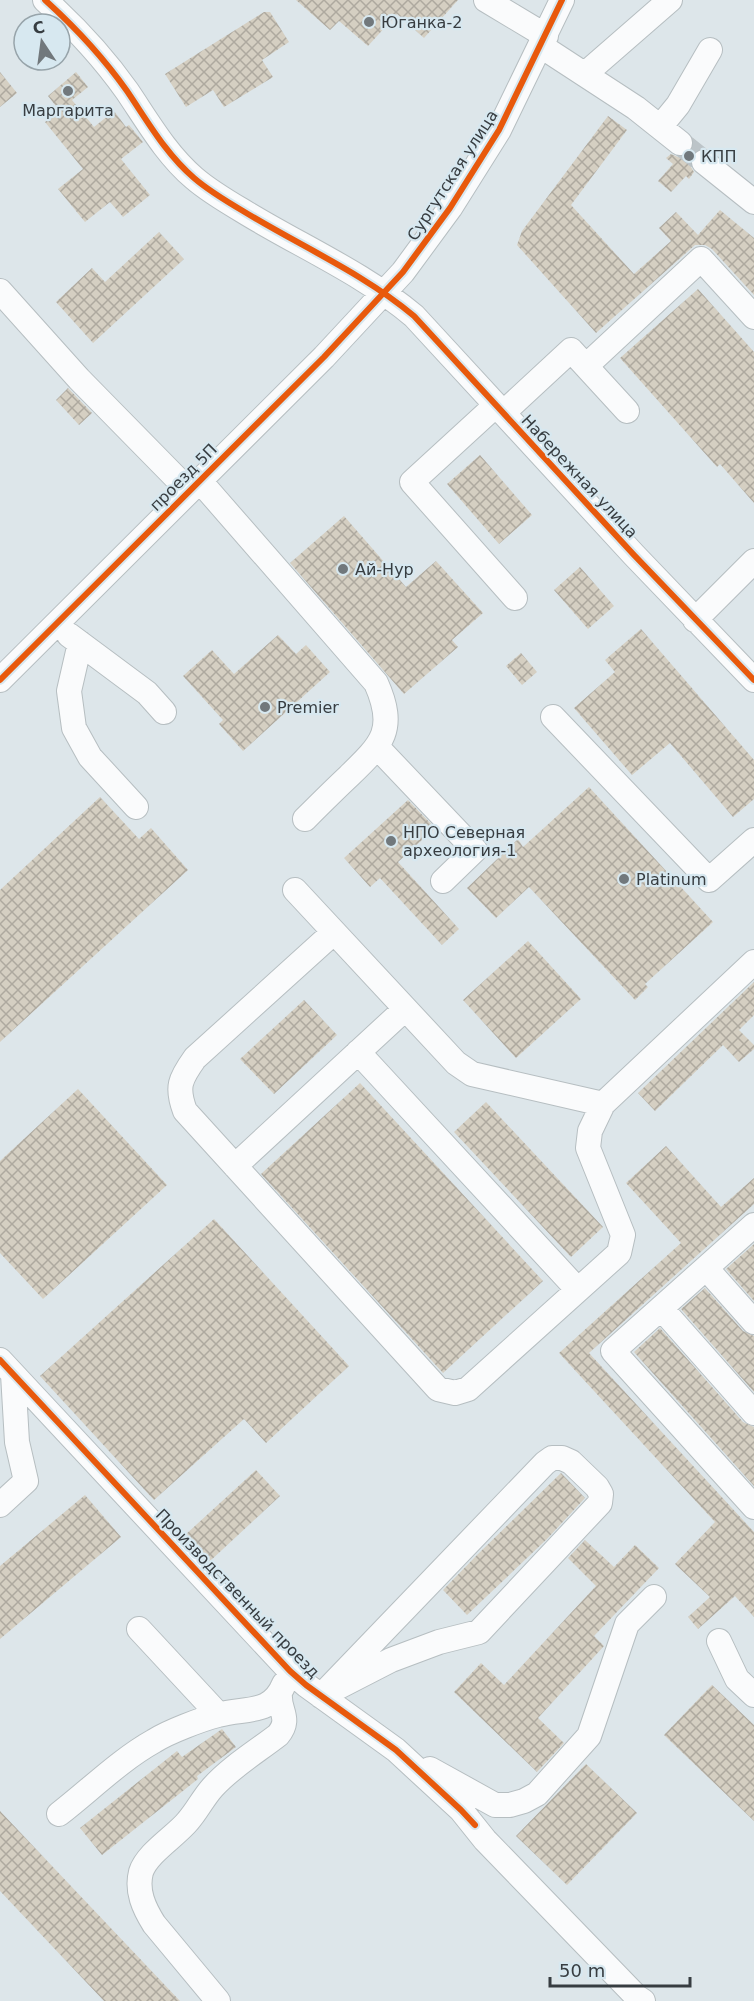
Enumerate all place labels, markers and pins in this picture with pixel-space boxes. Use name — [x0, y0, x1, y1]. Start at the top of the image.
place label: Юганка-2 — [381, 13, 462, 32]
marker: Юганка-2 — [362, 15, 376, 29]
marker: Маргарита — [61, 84, 75, 98]
place label: Маргарита — [22, 101, 114, 120]
place label: КПП — [701, 147, 736, 166]
marker: КПП — [682, 149, 696, 163]
place label: Ай-Нур — [355, 560, 414, 579]
marker: Ай-Нур — [336, 562, 350, 576]
place label: Premier — [277, 698, 339, 717]
marker: Premier — [258, 700, 272, 714]
place label: НПО Северная археология-1 — [403, 823, 525, 860]
marker: НПО Северная археология-1 — [384, 834, 398, 848]
place label: Platinum — [636, 870, 706, 889]
marker: Platinum — [617, 872, 631, 886]

